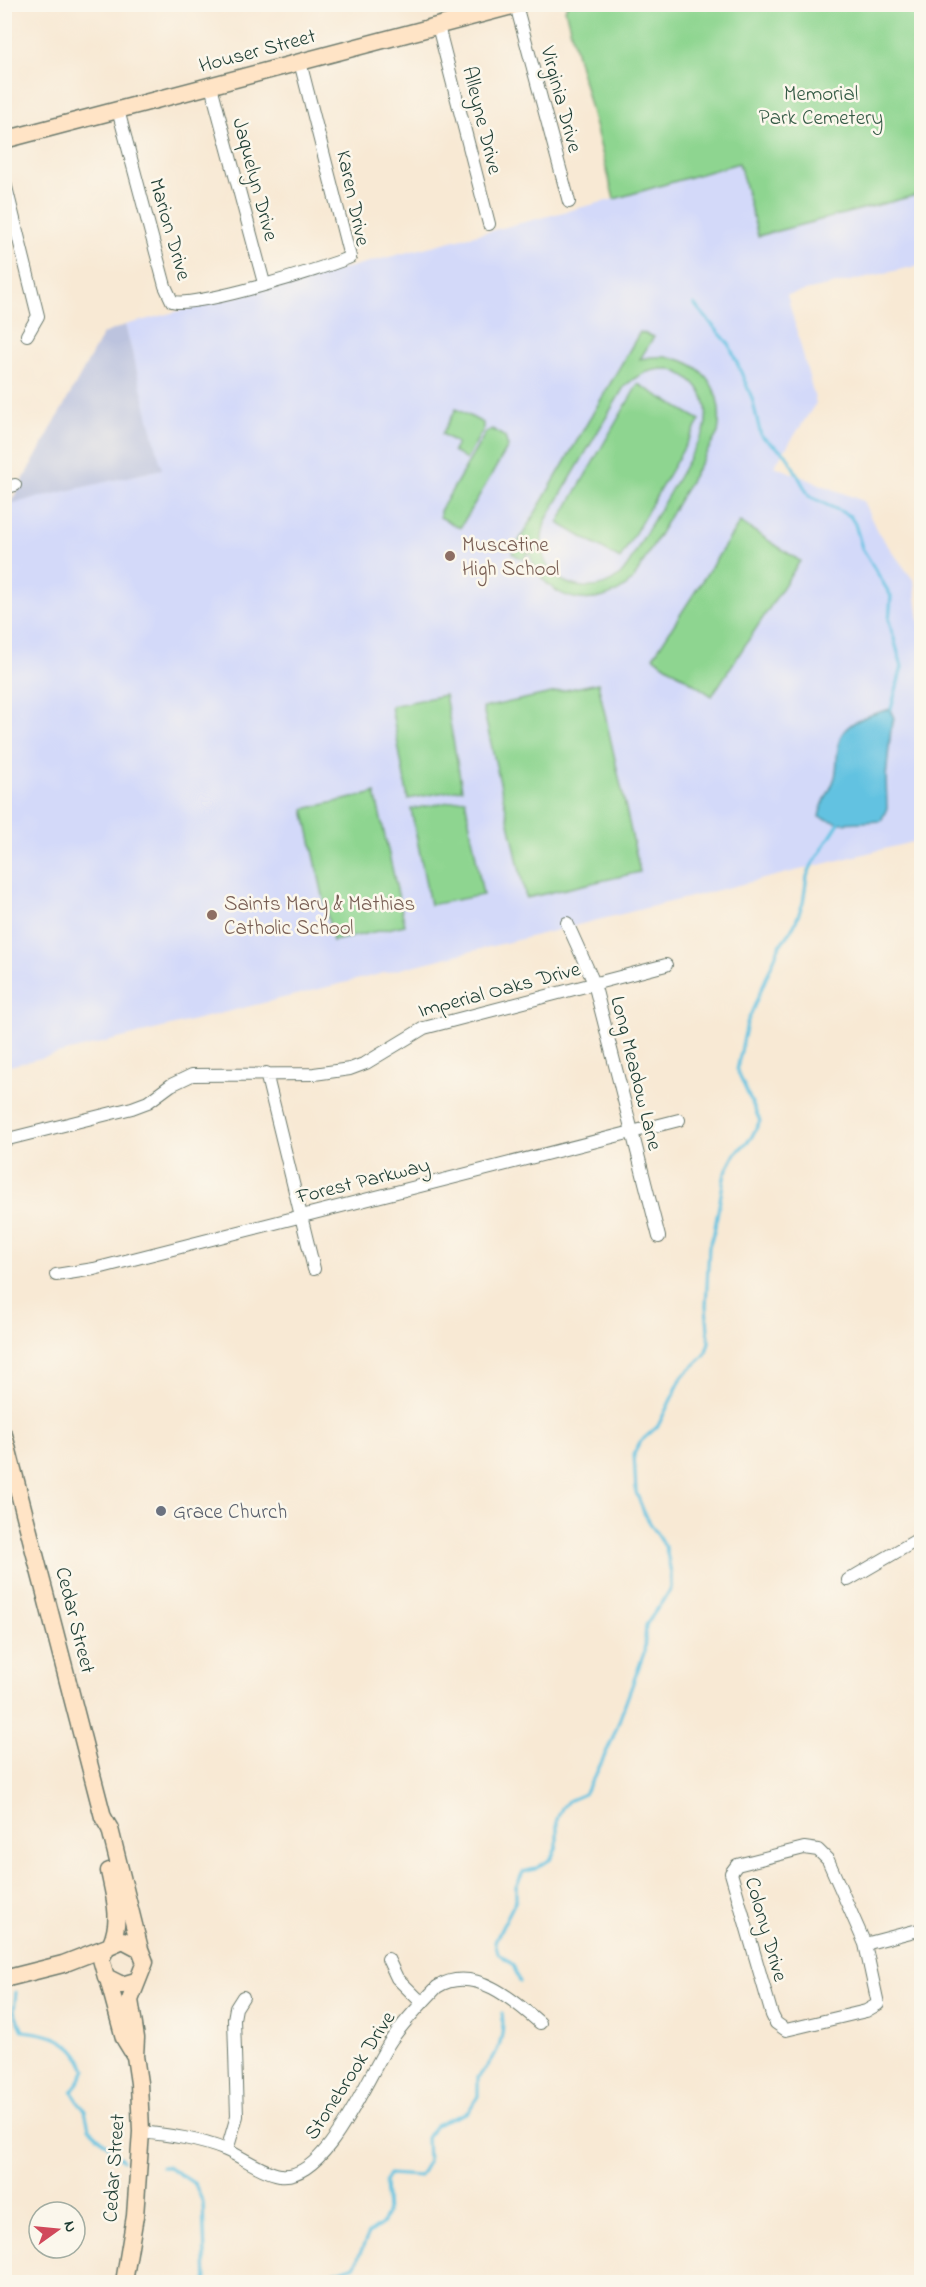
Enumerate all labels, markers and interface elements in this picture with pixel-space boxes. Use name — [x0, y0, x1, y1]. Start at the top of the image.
street label: Houser Street — [196, 22, 319, 82]
street label: Virginia Drive — [529, 42, 589, 157]
street label: Alleyne Drive — [451, 64, 509, 179]
park label: Memorial Park Cemetery — [759, 80, 883, 136]
street label: Jaquelyn Drive — [221, 115, 285, 246]
street label: Karen Drive — [327, 148, 377, 249]
street label: Marion Drive — [140, 175, 198, 285]
place label: Muscatine High School — [462, 531, 559, 587]
marker: Muscatine High School — [443, 549, 457, 563]
place label: Saints Mary & Mathias Catholic School — [224, 890, 415, 944]
marker: Saints Mary & Mathias Catholic School — [205, 908, 219, 922]
street label: Imperial Oaks Drive — [415, 955, 584, 1027]
street label: Long Meadow Lane — [599, 993, 669, 1155]
street label: Forest Parkway — [293, 1151, 434, 1215]
place label: Grace Church — [173, 1498, 287, 1528]
marker: Grace Church — [154, 1504, 168, 1518]
street label: Cedar Street — [46, 1564, 102, 1677]
street label: Colony Drive — [734, 1874, 794, 1986]
street label: Stonebrook Drive — [298, 2005, 404, 2146]
street label: Cedar Street — [96, 2113, 134, 2223]
north arrow — [27, 2200, 87, 2260]
text: N — [57, 2218, 83, 2235]

